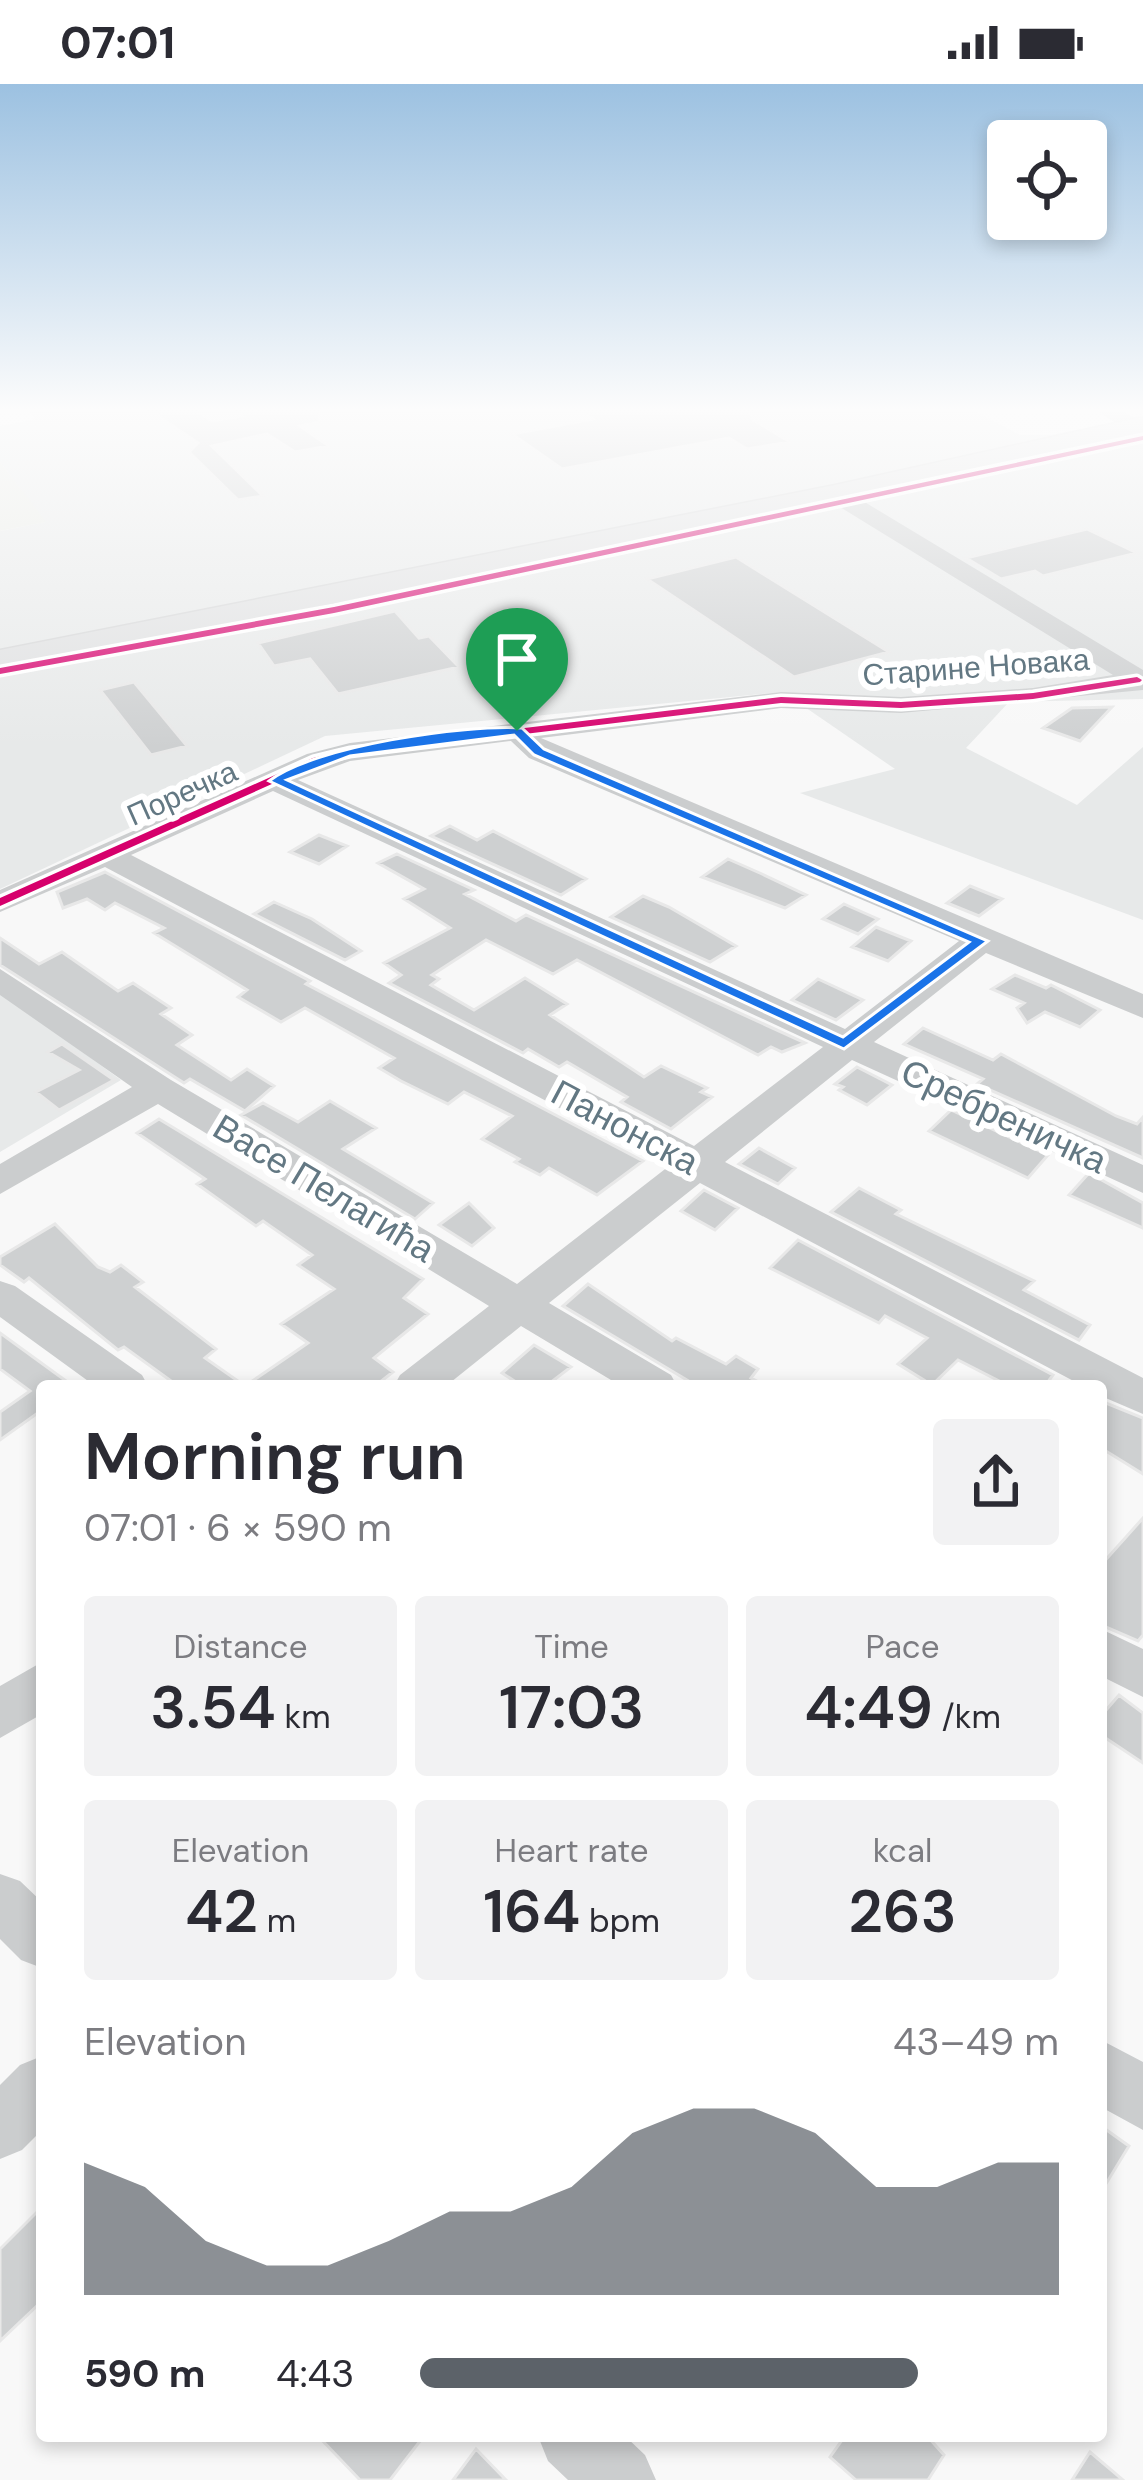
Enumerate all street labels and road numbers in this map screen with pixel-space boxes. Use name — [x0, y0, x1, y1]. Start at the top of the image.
street label: Старине Новака — [861, 640, 1091, 694]
street label: Поречка — [121, 751, 244, 835]
street label: Сребреничка — [894, 1048, 1115, 1185]
street label: Панонска — [543, 1069, 708, 1186]
street label: Васе Пелагића — [204, 1103, 444, 1273]

